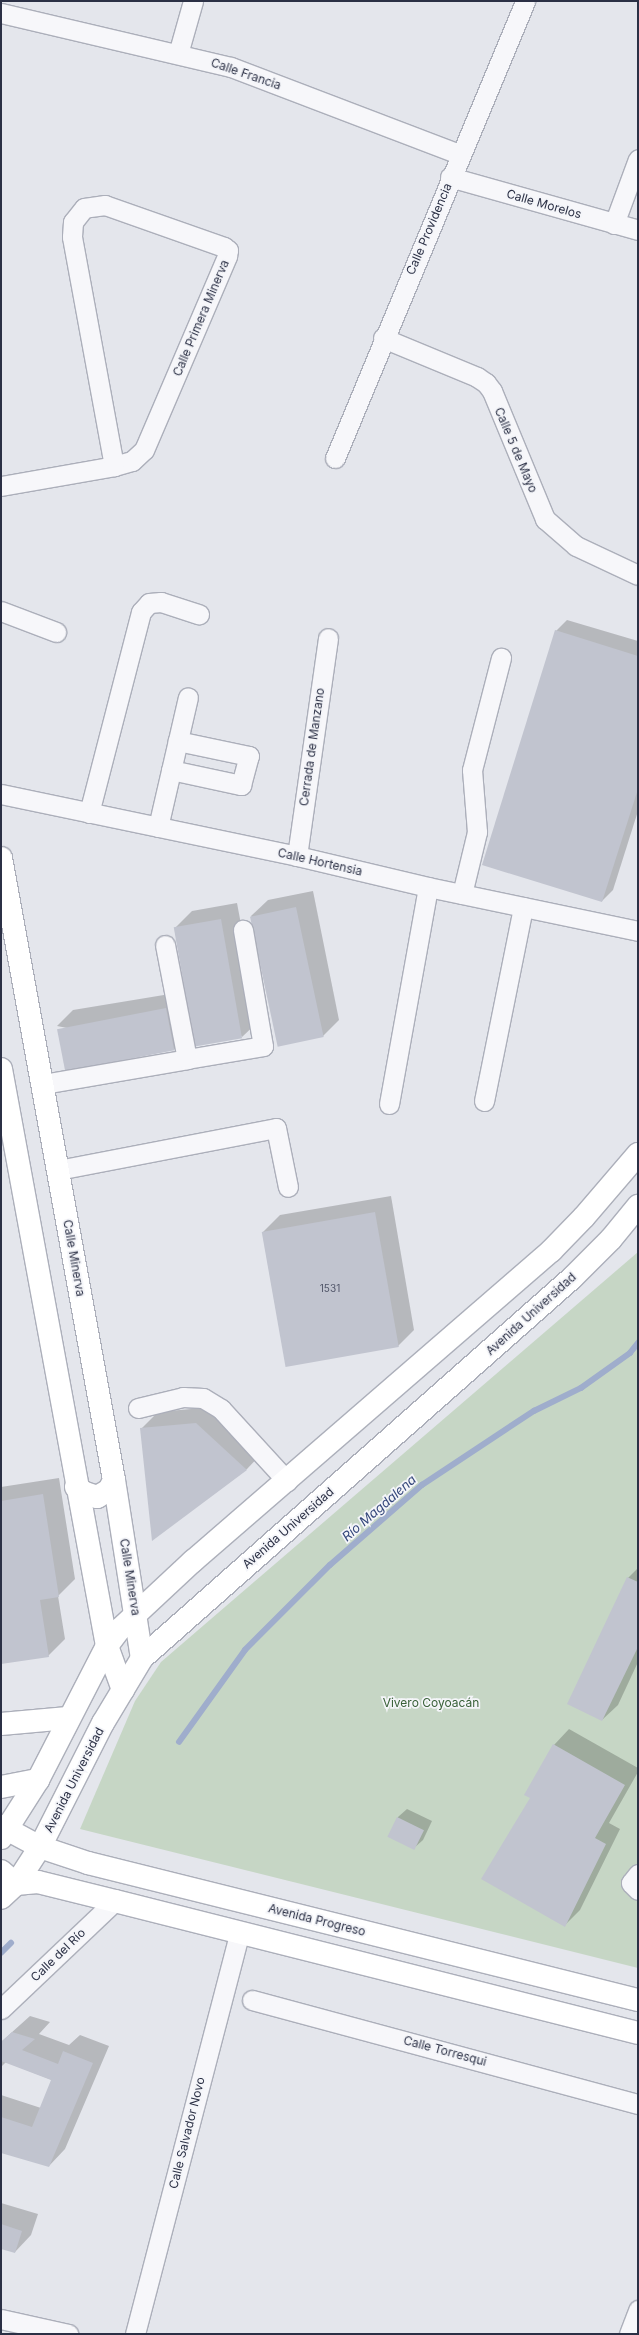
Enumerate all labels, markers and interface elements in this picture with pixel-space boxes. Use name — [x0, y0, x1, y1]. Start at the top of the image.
street label: Calle Francia — [209, 55, 283, 93]
street label: Calle Providencia — [403, 181, 455, 277]
street label: Calle Morelos — [505, 186, 583, 222]
street label: Calle Primera Minerva — [170, 258, 232, 378]
street label: Calle 5 de Mayo — [492, 405, 540, 495]
street label: Cerrada de Manzano — [297, 687, 327, 807]
street label: Calle Hortensia — [276, 845, 364, 879]
street label: Calle Minerva — [60, 1219, 88, 1297]
street label: Avenida Universidad — [483, 1270, 579, 1358]
house number: 1531 — [320, 1283, 340, 1295]
water label: Río Magdalena — [339, 1472, 419, 1544]
street label: Avenida Universidad — [239, 1484, 337, 1572]
street label: Calle Minerva — [117, 1538, 143, 1616]
park label: Vivero Coyoacán — [383, 1696, 479, 1710]
street label: Avenida Universidad — [41, 1725, 107, 1835]
street label: Avenida Progreso — [267, 1901, 367, 1939]
street label: Calle del Río — [28, 1925, 88, 1985]
street label: Calle Torresqui — [402, 2033, 488, 2069]
street label: Calle Salvador Novo — [166, 2076, 208, 2190]

